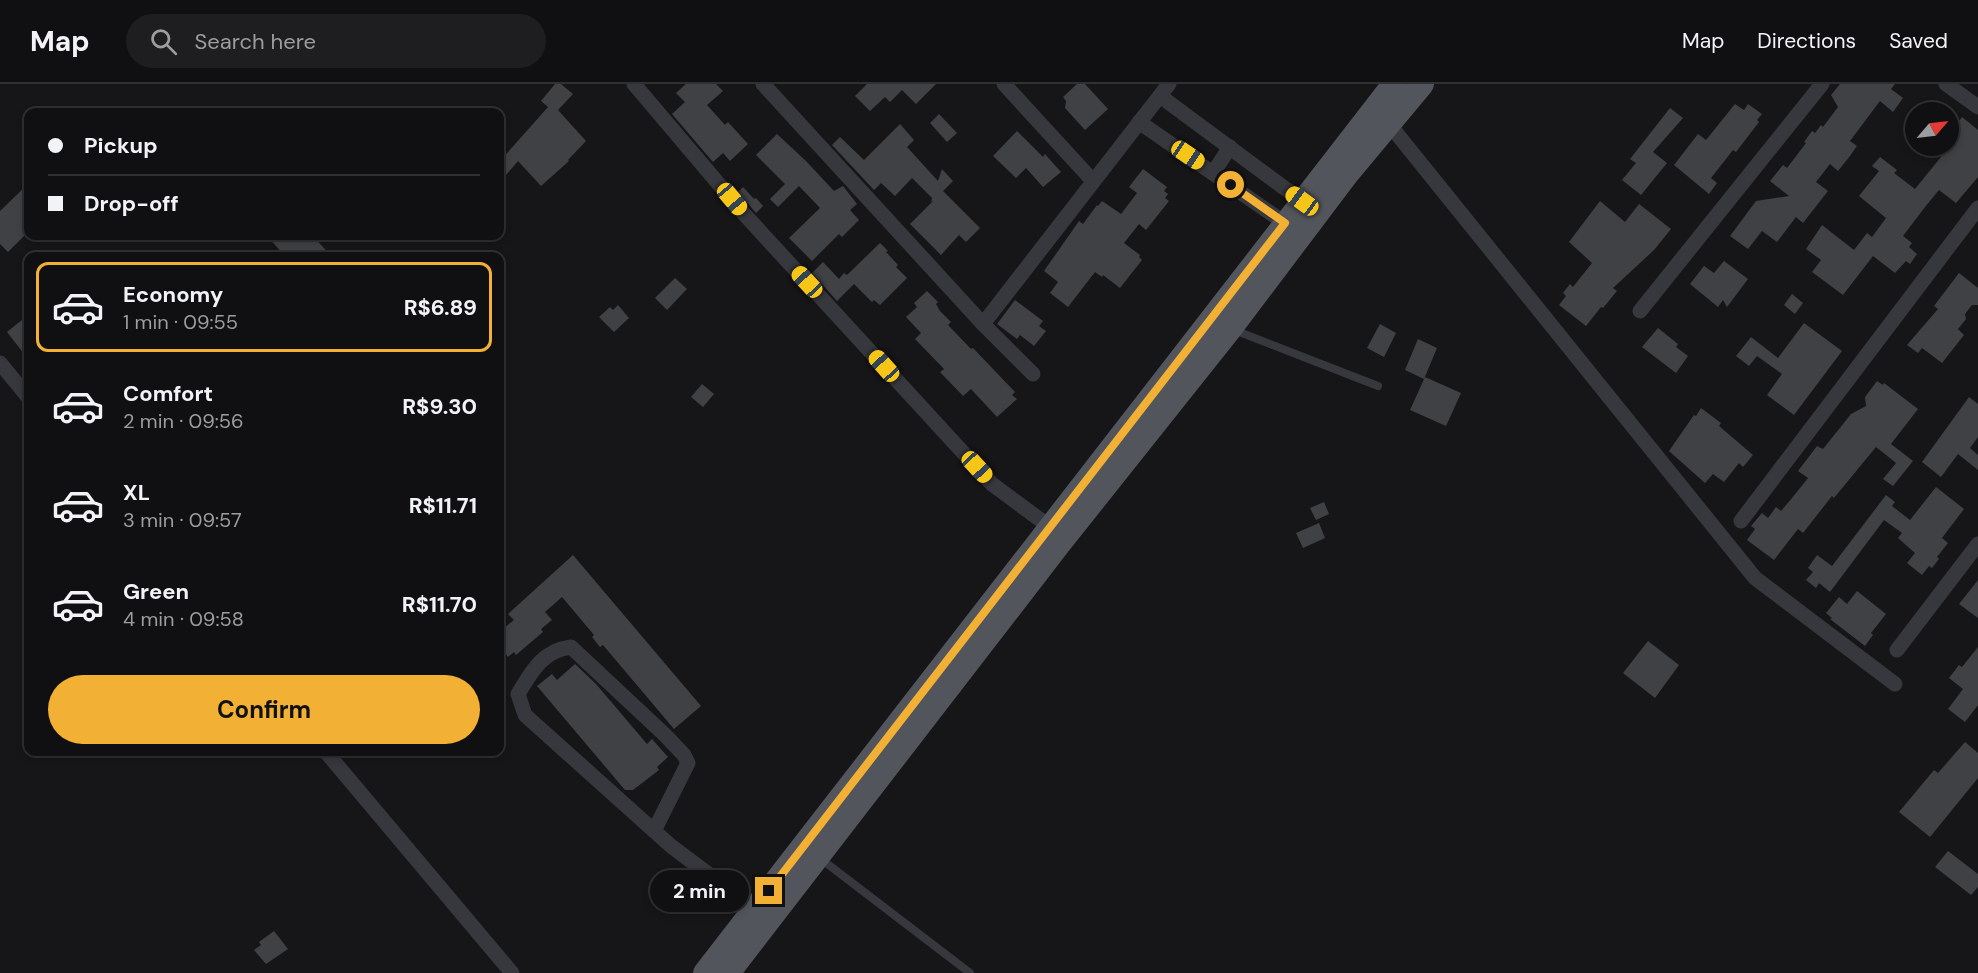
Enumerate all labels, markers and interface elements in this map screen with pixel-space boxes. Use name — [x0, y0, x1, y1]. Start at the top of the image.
search box — [126, 14, 546, 68]
text: Map — [30, 23, 90, 60]
icon: search — [147, 25, 180, 58]
text: Search here — [195, 27, 316, 56]
text: Map — [1682, 27, 1724, 55]
text: Directions — [1757, 27, 1856, 55]
text: Saved — [1889, 27, 1948, 55]
north arrow — [1905, 102, 1959, 156]
map controls — [1905, 102, 1959, 156]
text: Pickup — [84, 131, 158, 160]
car — [1168, 137, 1208, 173]
route start — [1217, 171, 1244, 198]
car — [714, 179, 750, 219]
car — [1282, 183, 1322, 219]
text: Drop-off — [84, 189, 179, 218]
car — [788, 263, 826, 301]
icon: car — [51, 280, 105, 334]
text: Economy — [123, 280, 223, 309]
text: R$6.89 — [404, 293, 477, 322]
text: 1 min · 09:55 — [123, 309, 238, 335]
car — [865, 347, 903, 385]
icon: car — [51, 379, 105, 433]
text: Comfort — [123, 379, 213, 408]
text: R$9.30 — [402, 392, 477, 421]
text: 2 min · 09:56 — [123, 408, 244, 434]
car — [958, 448, 996, 486]
icon: car — [51, 478, 105, 532]
text: XL — [123, 478, 150, 507]
text: R$11.71 — [409, 491, 477, 520]
text: 3 min · 09:57 — [123, 507, 242, 533]
icon: car — [51, 577, 105, 631]
text: Green — [123, 577, 189, 606]
text: R$11.70 — [402, 590, 477, 619]
text: 4 min · 09:58 — [123, 606, 244, 632]
button: Confirm — [48, 675, 480, 744]
callout: 2 min — [649, 870, 748, 912]
route end — [755, 877, 782, 904]
text: 2 min — [673, 878, 726, 904]

